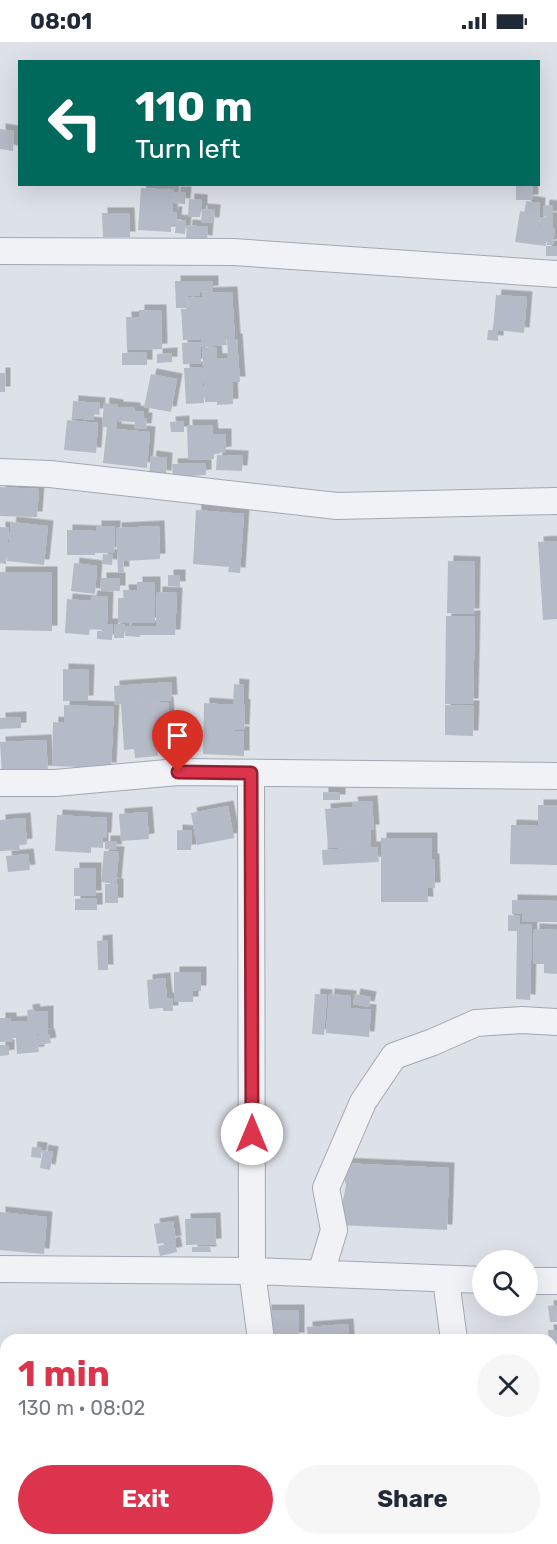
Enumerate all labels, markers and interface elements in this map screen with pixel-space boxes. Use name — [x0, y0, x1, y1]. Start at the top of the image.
text: 08:01 — [30, 8, 92, 35]
text: 110 m — [135, 82, 253, 132]
icon: left — [36, 84, 114, 162]
text: Turn left — [135, 133, 240, 165]
pin — [152, 710, 203, 772]
icon: arrive — [161, 719, 194, 752]
position arrow — [220, 1102, 284, 1166]
map controls — [472, 1250, 538, 1316]
button: search — [472, 1250, 538, 1316]
text: 1 min — [18, 1352, 110, 1395]
button: close — [477, 1354, 540, 1417]
text: 130 m · 08:02 — [18, 1396, 145, 1420]
button: Exit — [18, 1465, 273, 1534]
button: Share — [285, 1465, 540, 1534]

